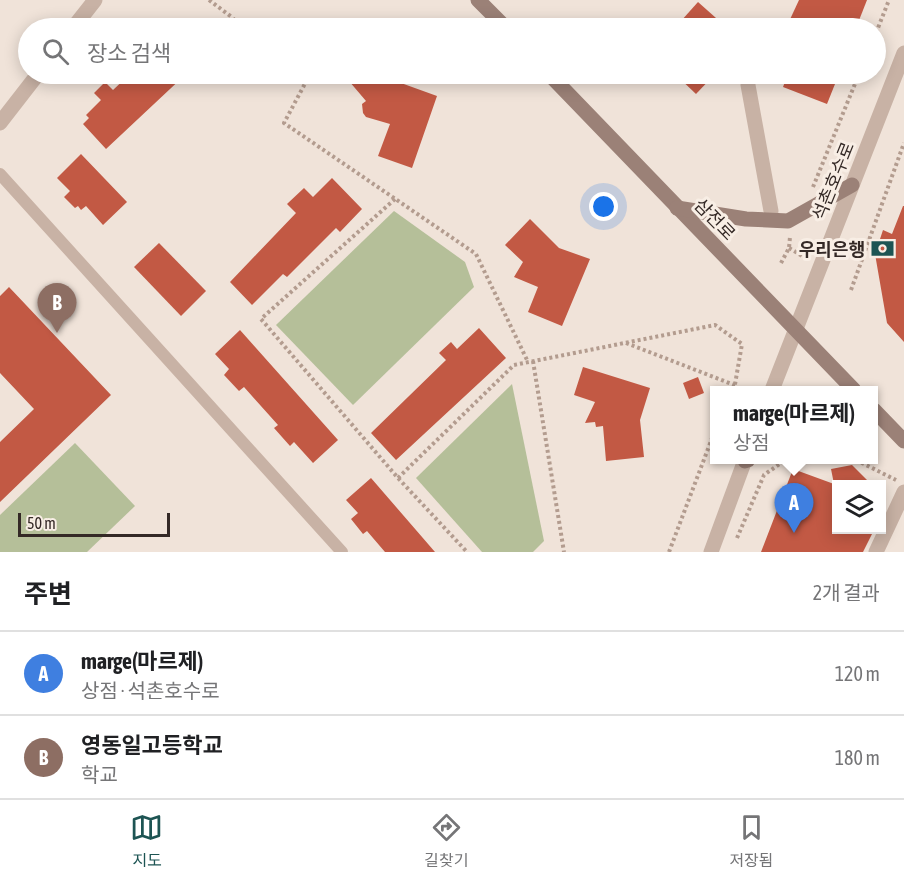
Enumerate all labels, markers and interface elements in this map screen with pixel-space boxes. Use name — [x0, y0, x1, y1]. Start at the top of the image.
search box — [18, 18, 886, 84]
icon: search — [39, 35, 72, 68]
text: 장소 검색 — [87, 40, 171, 66]
street label: 석촌호수로 — [808, 139, 858, 223]
your location — [589, 192, 618, 221]
street label: 삼전로 — [690, 194, 740, 244]
bank icon: 우리은행 — [870, 236, 896, 262]
place label: 우리은행 — [799, 239, 865, 260]
pin: B — [38, 284, 76, 333]
popup — [710, 386, 878, 464]
text: marge(마르제) — [733, 400, 855, 426]
text: 상점 — [733, 431, 770, 454]
map controls — [832, 480, 886, 534]
button: layers — [832, 480, 886, 534]
pin: A — [774, 484, 814, 533]
scale bar — [18, 510, 170, 538]
text: 50 m — [27, 514, 56, 532]
text: 주변 — [24, 579, 72, 609]
text: 2개 결과 — [813, 581, 880, 604]
text: marge(마르제) — [81, 648, 203, 674]
text: A — [39, 662, 48, 685]
text: 120 m — [835, 662, 880, 685]
text: 상점 · 석촌호수로 — [81, 679, 220, 702]
text: 영동일고등학교 — [81, 732, 223, 758]
text: B — [39, 746, 48, 769]
text: 180 m — [835, 746, 880, 769]
text: 학교 — [81, 763, 118, 786]
tab: 지도 — [130, 811, 163, 871]
tab: 길찾기 — [424, 811, 468, 871]
tab: 저장됨 — [729, 811, 774, 871]

